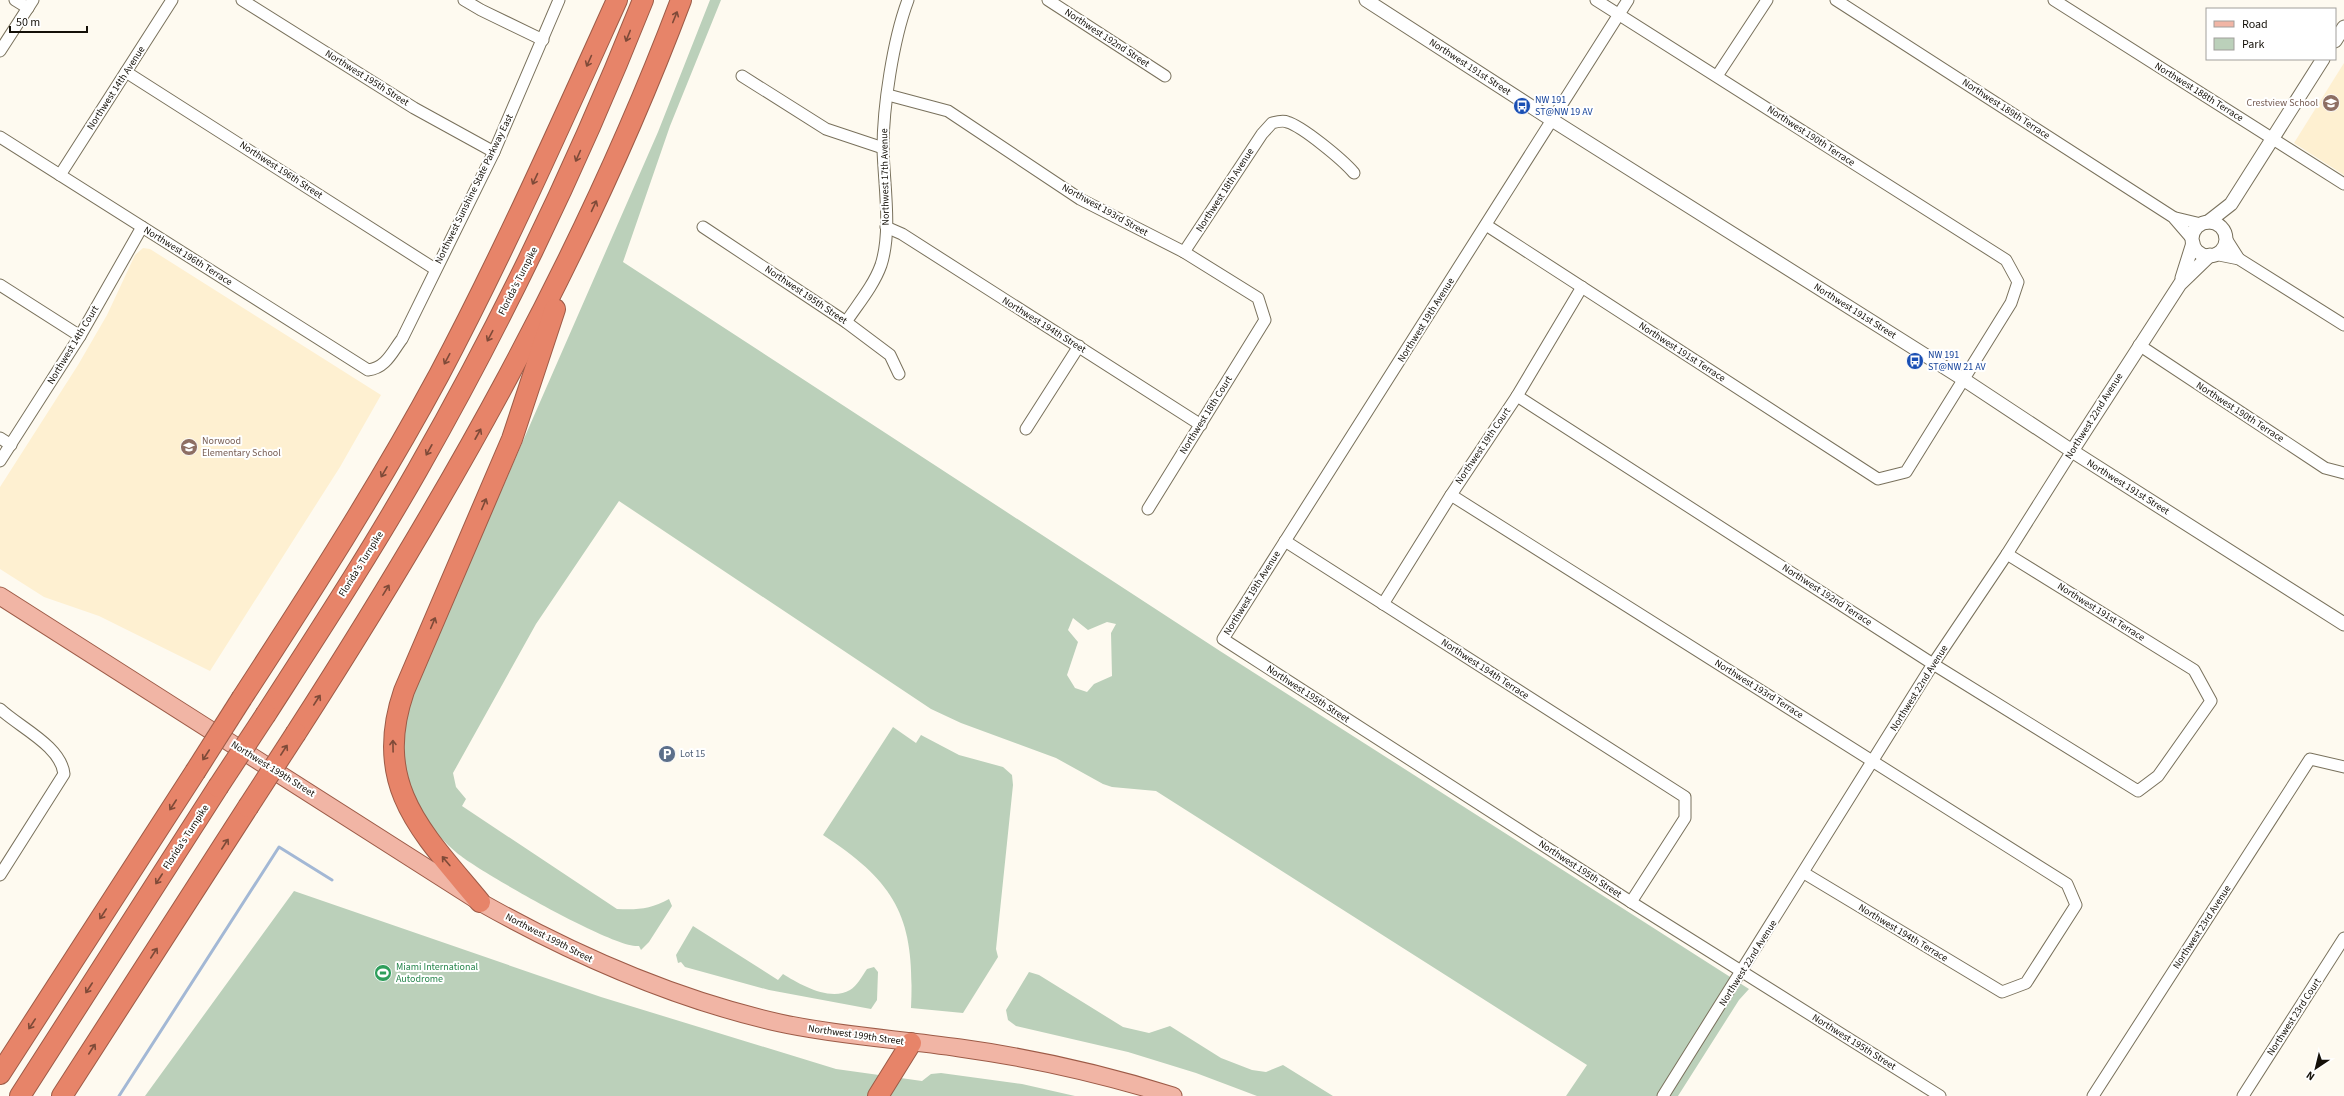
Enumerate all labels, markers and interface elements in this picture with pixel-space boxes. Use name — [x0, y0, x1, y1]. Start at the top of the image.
street label: Northwest 192nd Street — [1062, 5, 1153, 71]
scale bar — [10, 8, 87, 34]
legend — [2206, 8, 2336, 60]
one-way arrow — [671, 12, 679, 24]
text: 50 m — [16, 14, 40, 31]
text: Road — [2242, 16, 2268, 33]
one-way arrow — [624, 30, 632, 42]
street label: Northwest 191st Street — [1426, 35, 1514, 99]
text: Park — [2242, 36, 2264, 53]
street label: Northwest 14th Avenue — [84, 43, 148, 133]
street label: Northwest 195th Street — [322, 47, 412, 110]
one-way arrow — [585, 55, 592, 67]
street label: Northwest 188th Terrace — [2152, 59, 2246, 125]
street label: Northwest 189th Terrace — [1959, 75, 2053, 143]
place label: NW 191 ST@NW 19 AV — [1535, 93, 1594, 119]
school or university icon: Crestview School — [2321, 93, 2341, 113]
bus stop icon: NW 191 ST@NW 19 AV — [1512, 96, 1532, 116]
place label: Crestview School — [2247, 96, 2318, 110]
street label: Northwest 190th Terrace — [1764, 102, 1858, 170]
street label: Northwest Sunshine State Parkway East — [432, 111, 517, 266]
street label: Northwest 17th Avenue — [877, 128, 893, 226]
street label: Northwest 196th Street — [237, 138, 326, 202]
street label: Northwest 18th Avenue — [1193, 145, 1257, 235]
one-way arrow — [573, 149, 581, 161]
one-way arrow — [531, 173, 538, 185]
street label: Northwest 193rd Street — [1059, 180, 1151, 240]
one-way arrow — [591, 200, 598, 212]
street label: Northwest 196th Terrace — [141, 223, 235, 289]
street label: Florida's Turnpike — [495, 244, 541, 318]
street label: Northwest 195th Street — [762, 262, 850, 328]
street label: Northwest 19th Avenue — [1394, 275, 1458, 365]
street label: Northwest 191st Street — [1811, 280, 1900, 342]
street label: Northwest 194th Street — [999, 294, 1089, 357]
street label: Northwest 14th Court — [44, 302, 102, 387]
street label: Northwest 191st Terrace — [1636, 319, 1728, 385]
one-way arrow — [486, 330, 494, 342]
place label: NW 191 ST@NW 21 AV — [1928, 348, 1987, 374]
bus stop icon: NW 191 ST@NW 21 AV — [1905, 351, 1925, 371]
one-way arrow — [443, 353, 450, 365]
street label: Northwest 22nd Avenue — [2062, 370, 2126, 462]
street label: Northwest 18th Court — [1176, 373, 1236, 457]
street label: Northwest 190th Terrace — [2193, 378, 2287, 446]
street label: Northwest 19th Court — [1452, 404, 1514, 487]
one-way arrow — [475, 428, 482, 440]
place label: Norwood Elementary School — [202, 434, 281, 460]
school or university icon: Norwood Elementary School — [179, 437, 199, 457]
one-way arrow — [424, 444, 432, 456]
street label: Northwest 191st Street — [2084, 456, 2173, 518]
one-way arrow — [379, 466, 387, 478]
one-way arrow — [481, 498, 489, 510]
street label: Florida's Turnpike — [335, 528, 387, 599]
street label: Northwest 19th Avenue — [1220, 548, 1284, 638]
street label: Northwest 192nd Terrace — [1779, 561, 1875, 629]
street label: Northwest 191st Terrace — [2055, 579, 2147, 645]
one-way arrow — [382, 585, 390, 596]
one-way arrow — [430, 617, 437, 629]
street label: Northwest 194th Terrace — [1438, 635, 1532, 703]
street label: Northwest 22nd Avenue — [1887, 642, 1951, 734]
street label: Northwest 193rd Terrace — [1712, 656, 1806, 722]
street label: Northwest 195th Street — [1264, 662, 1353, 726]
one-way arrow — [313, 695, 321, 706]
street label: Northwest 199th Street — [228, 738, 318, 801]
one-way arrow — [389, 740, 397, 753]
one-way arrow — [281, 744, 289, 756]
parking icon: Lot 15 — [657, 744, 677, 764]
place label: Lot 15 — [680, 747, 705, 761]
one-way arrow — [202, 749, 210, 760]
one-way arrow — [169, 799, 177, 811]
street label: Florida's Turnpike — [160, 802, 212, 872]
street label: Northwest 195th Street — [1536, 837, 1625, 901]
one-way arrow — [221, 839, 229, 850]
one-way arrow — [442, 855, 451, 866]
one-way arrow — [155, 873, 163, 885]
street label: Northwest 23rd Avenue — [2170, 882, 2234, 972]
street label: Northwest 194th Terrace — [1856, 901, 1950, 965]
one-way arrow — [99, 909, 107, 920]
street label: Northwest 199th Street — [503, 910, 596, 966]
street label: Northwest 22nd Avenue — [1716, 917, 1780, 1009]
one-way arrow — [151, 947, 159, 959]
place label: Miami International Autodrome — [396, 960, 478, 986]
sports icon: Miami International Autodrome — [373, 963, 393, 983]
street label: Northwest 23rd Court — [2264, 975, 2325, 1059]
one-way arrow — [85, 983, 93, 994]
street label: Northwest 195th Street — [1809, 1011, 1899, 1074]
one-way arrow — [28, 1018, 36, 1030]
street label: Northwest 199th Street — [807, 1021, 905, 1049]
one-way arrow — [88, 1044, 96, 1055]
north arrow — [2296, 1048, 2336, 1088]
text: N — [2303, 1068, 2318, 1084]

